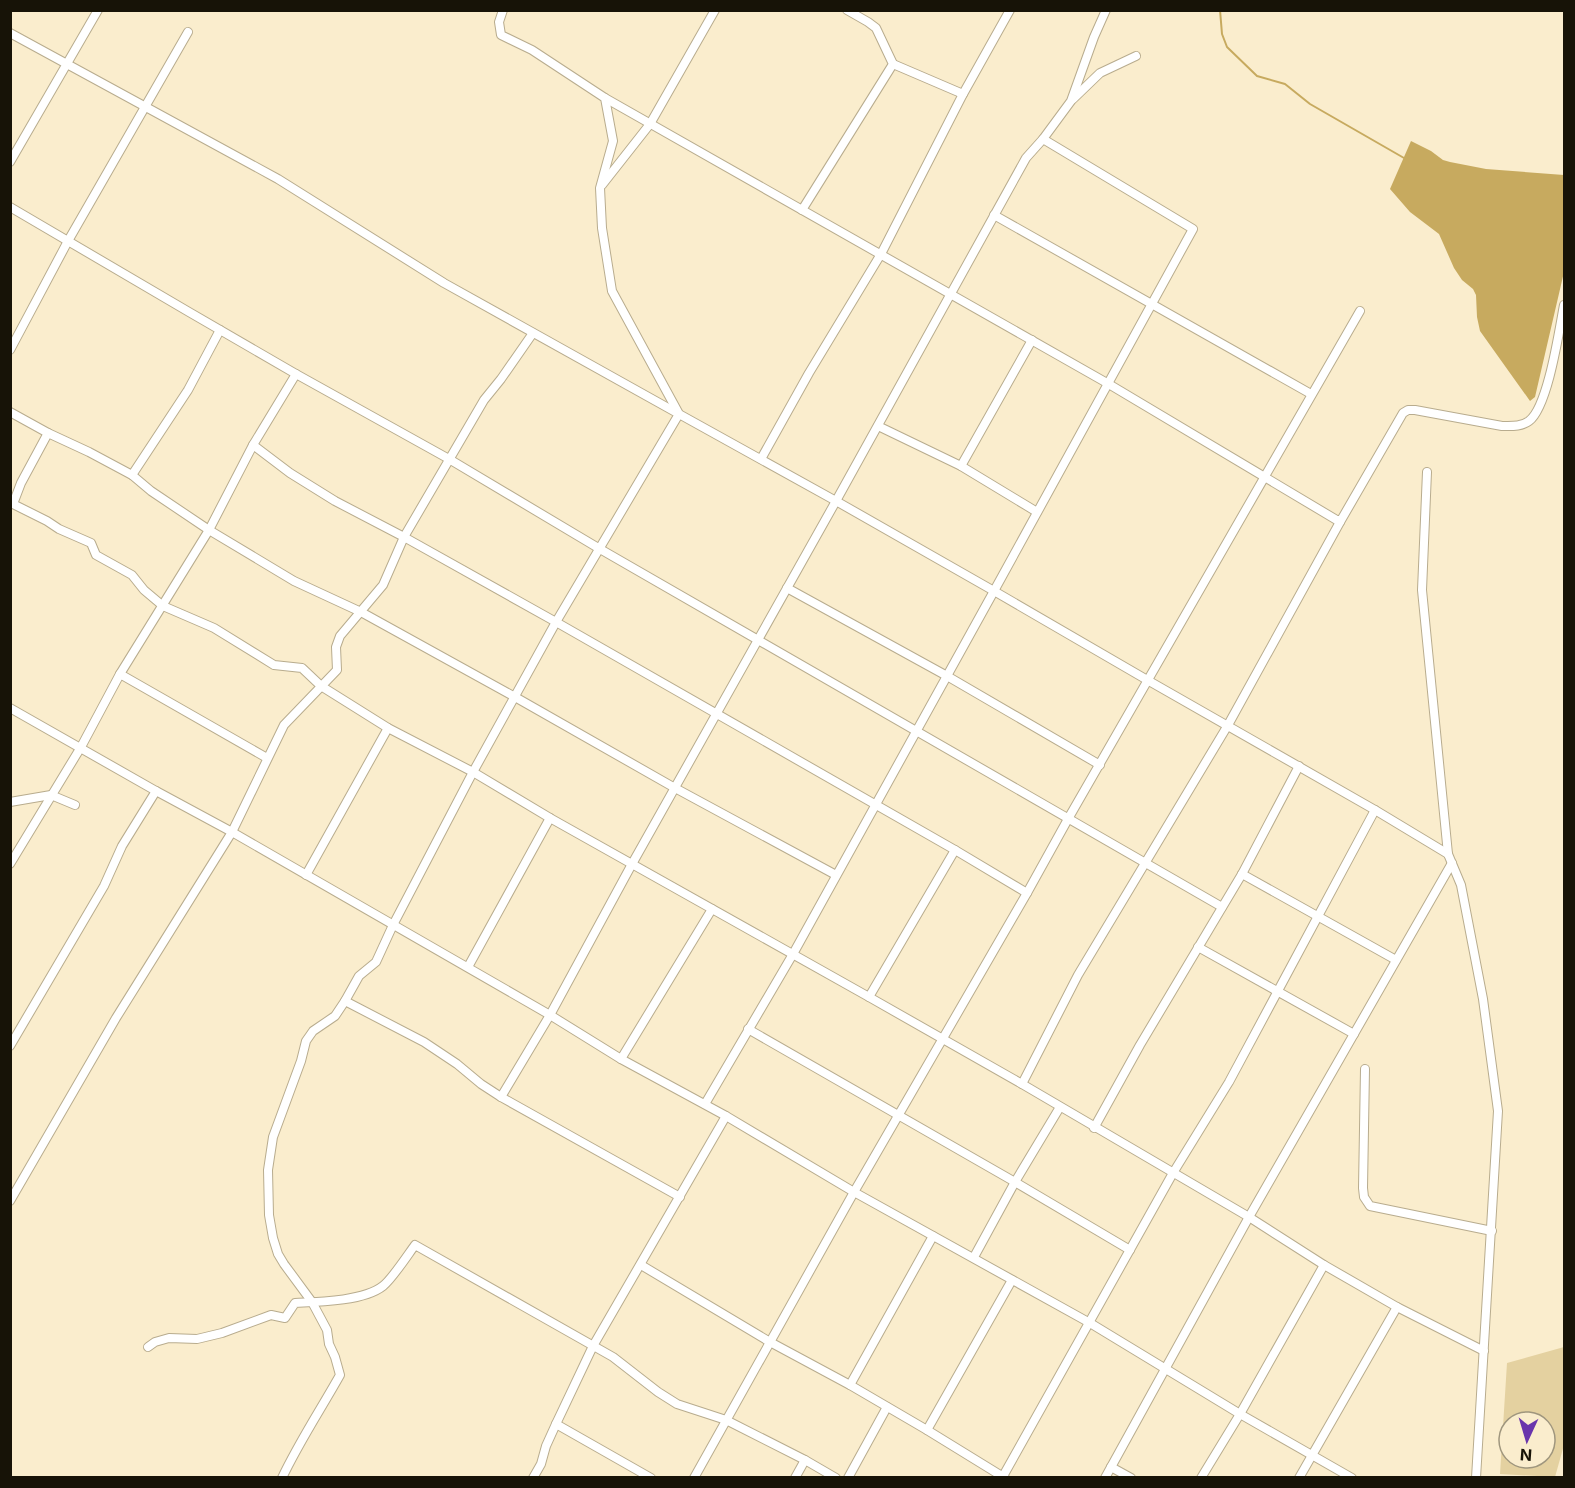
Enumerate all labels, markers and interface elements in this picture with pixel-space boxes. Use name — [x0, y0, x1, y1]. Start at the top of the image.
north arrow — [1497, 1410, 1557, 1470]
text: N — [1519, 1445, 1533, 1465]

